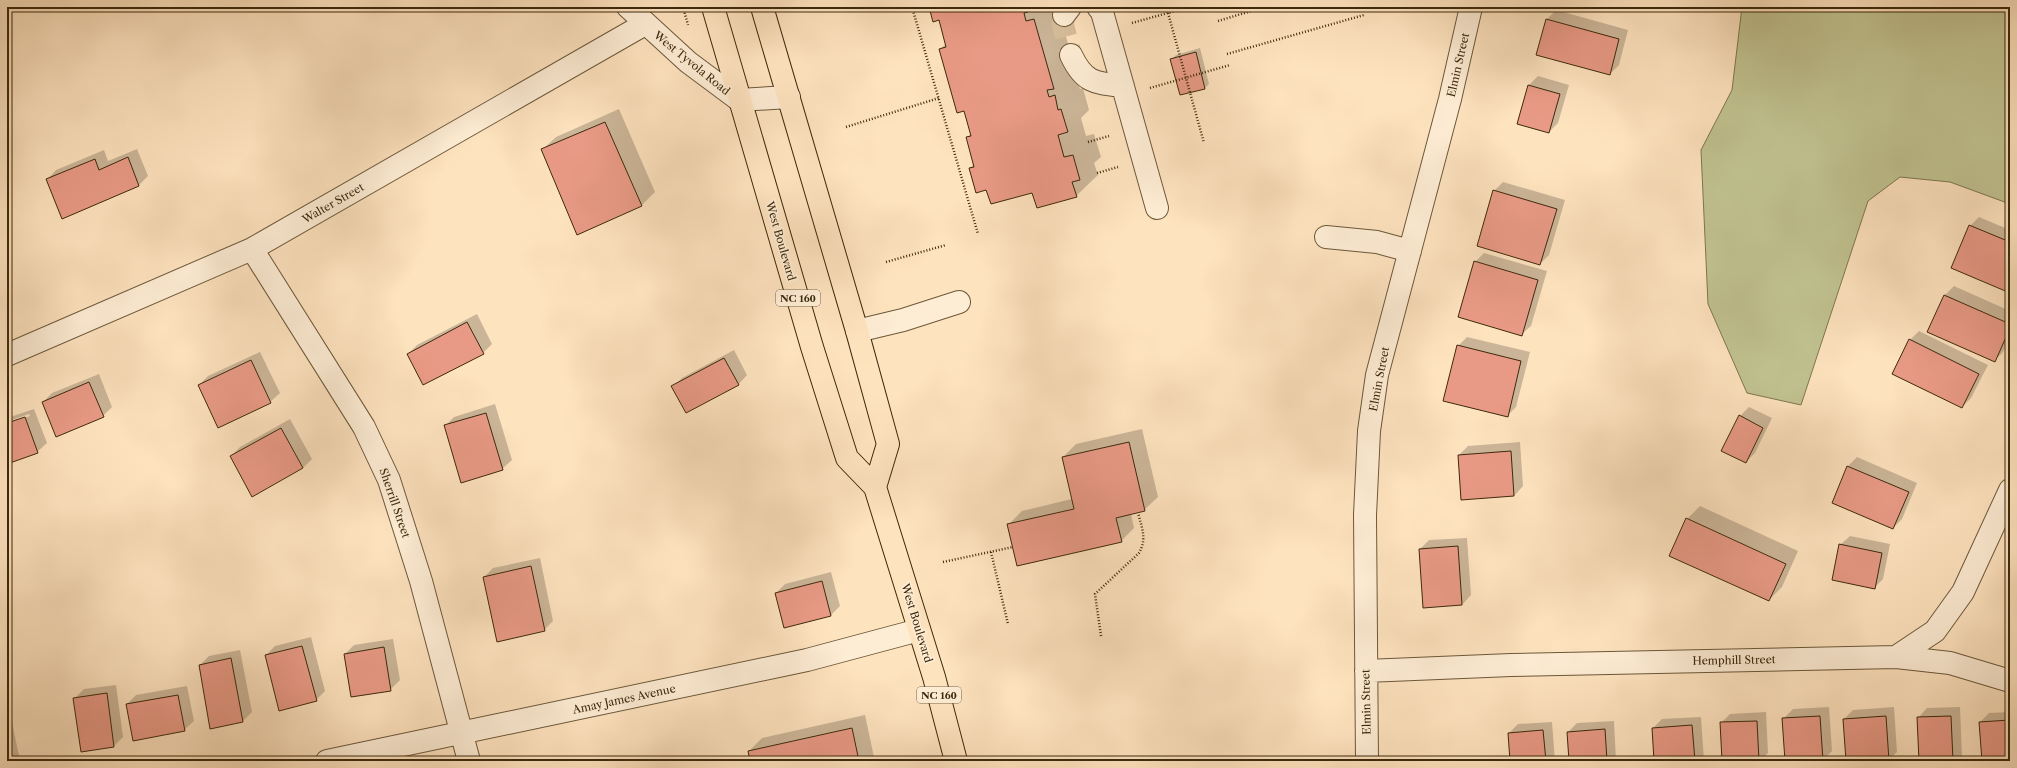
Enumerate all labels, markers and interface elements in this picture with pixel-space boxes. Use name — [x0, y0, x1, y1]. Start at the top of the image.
street label: West Tyvola Road — [650, 27, 733, 98]
street label: Elmin Street — [1444, 31, 1472, 98]
street label: Walter Street — [299, 180, 366, 227]
street label: West Boulevard — [763, 199, 799, 283]
road number: NC 160 — [776, 290, 820, 306]
street label: Elmin Street — [1366, 345, 1392, 412]
street label: Sherrill Street — [377, 466, 414, 540]
street label: West Boulevard — [898, 581, 936, 664]
street label: Hemphill Street — [1692, 652, 1776, 668]
street label: Elmin Street — [1358, 669, 1374, 735]
street label: Amay James Avenue — [570, 681, 677, 717]
road number: NC 160 — [917, 687, 961, 703]

